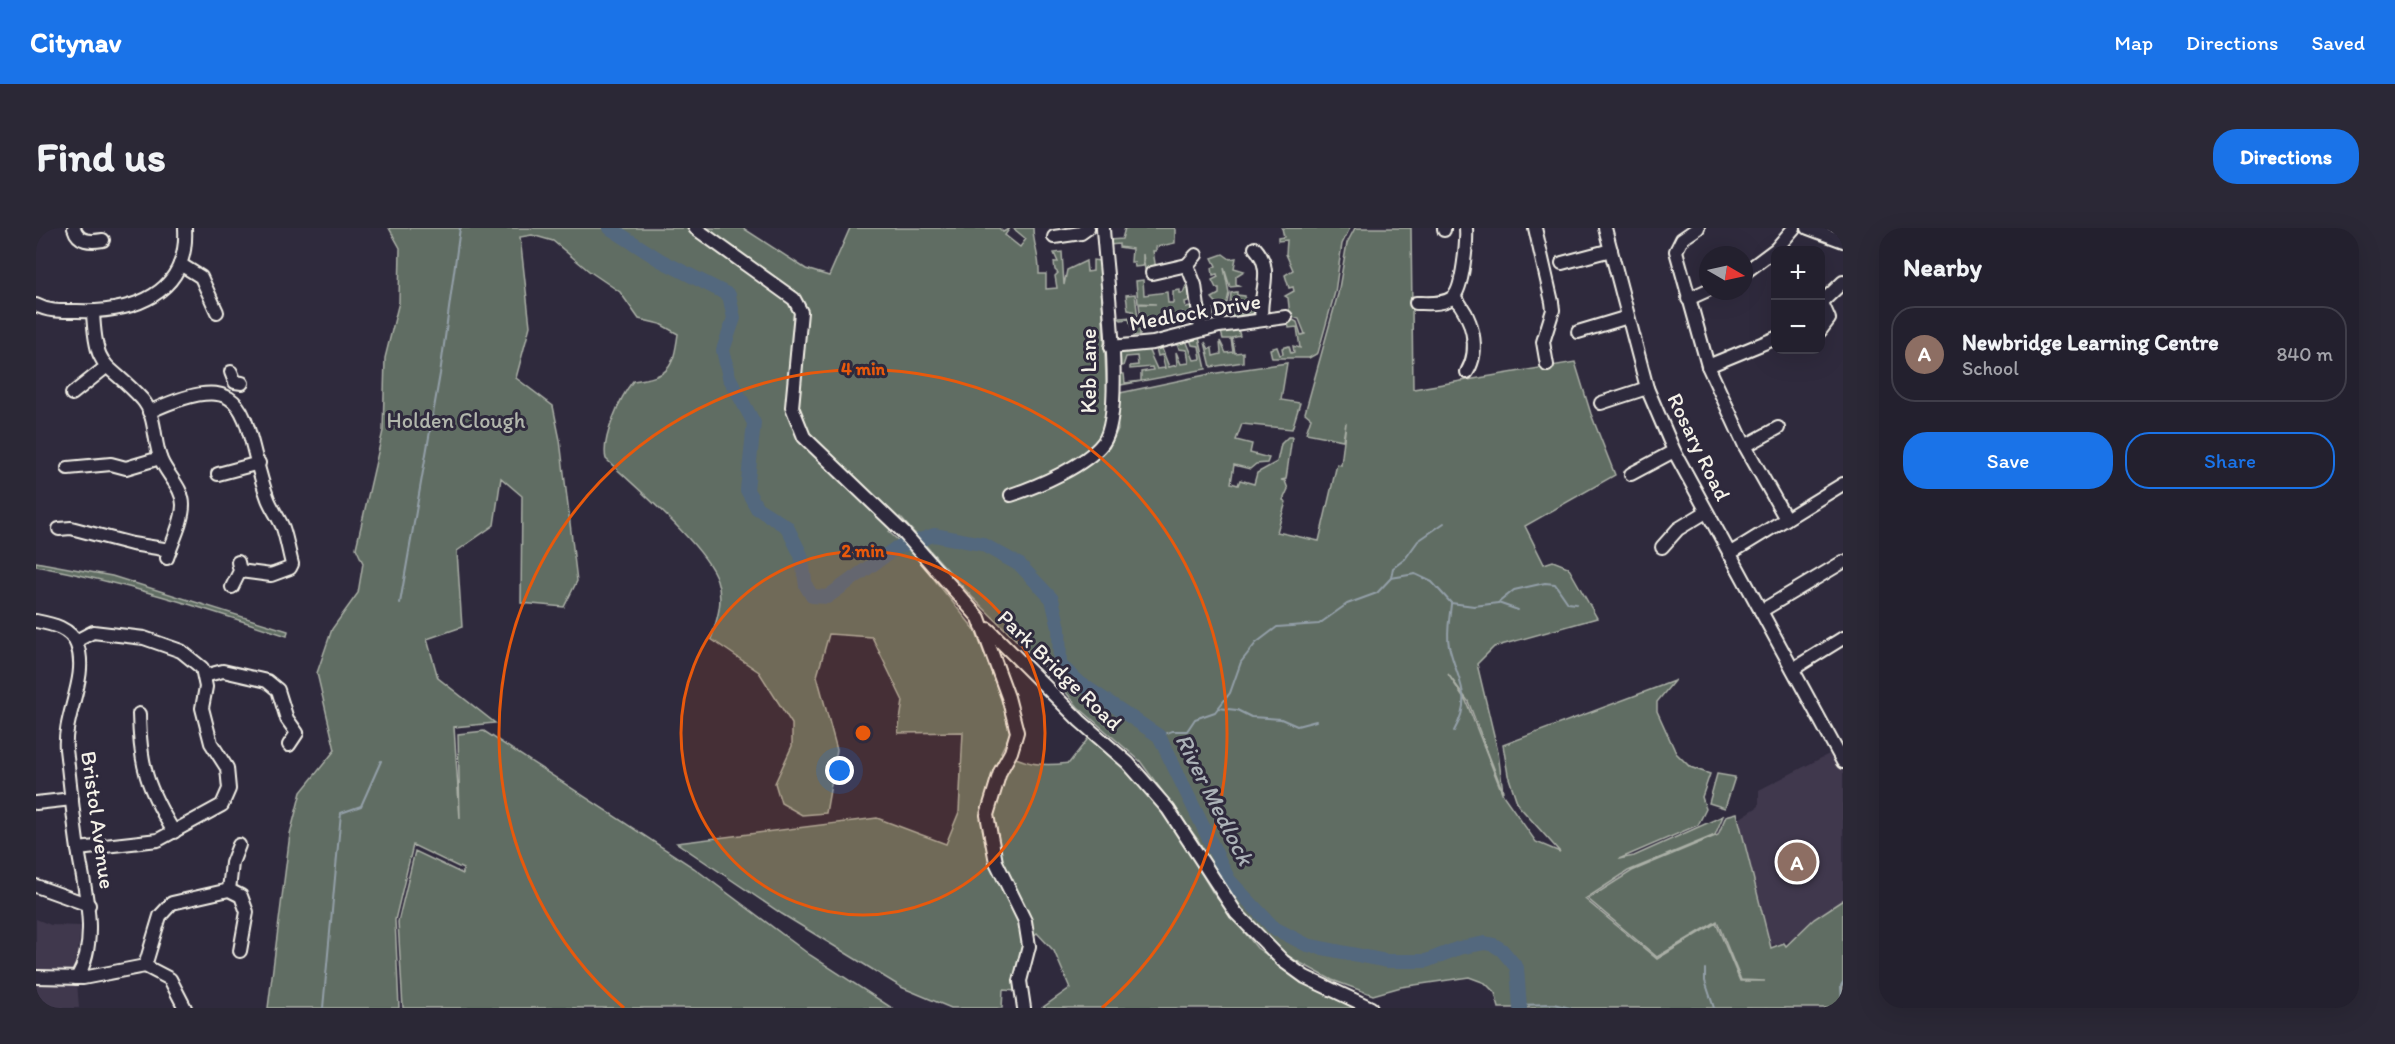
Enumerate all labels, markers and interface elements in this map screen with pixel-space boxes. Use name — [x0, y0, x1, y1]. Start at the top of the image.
text: Citynav — [30, 25, 121, 59]
text: Map — [2115, 30, 2153, 55]
text: Directions — [2186, 30, 2278, 55]
text: Saved — [2311, 30, 2365, 55]
button: Directions — [2213, 129, 2359, 184]
text: Find us — [36, 131, 166, 182]
north arrow — [1699, 246, 1753, 300]
map controls — [1771, 246, 1825, 354]
button: + — [1771, 246, 1825, 300]
text: Nearby — [1903, 251, 1982, 283]
street label: Medlock Drive — [1127, 287, 1263, 337]
button: − — [1771, 300, 1825, 354]
street label: Keb Lane — [1075, 328, 1102, 414]
text: Newbridge Learning Centre — [1962, 329, 2219, 356]
text: A — [1918, 342, 1931, 366]
text: 840 m — [2276, 342, 2333, 366]
text: School — [1962, 356, 2019, 380]
text: 4 min — [841, 358, 886, 380]
street label: Rosary Road — [1661, 389, 1737, 505]
park label: Holden Clough — [387, 407, 526, 434]
button: Save — [1903, 432, 2113, 489]
button: Share — [2125, 432, 2335, 489]
text: 2 min — [842, 540, 885, 562]
street label: Park Bridge Road — [992, 604, 1128, 736]
centre of rings — [853, 723, 873, 743]
water label: River Medlock — [1169, 728, 1261, 871]
street label: Bristol Avenue — [75, 749, 121, 891]
your location — [825, 756, 854, 785]
pin: A — [1778, 840, 1816, 884]

